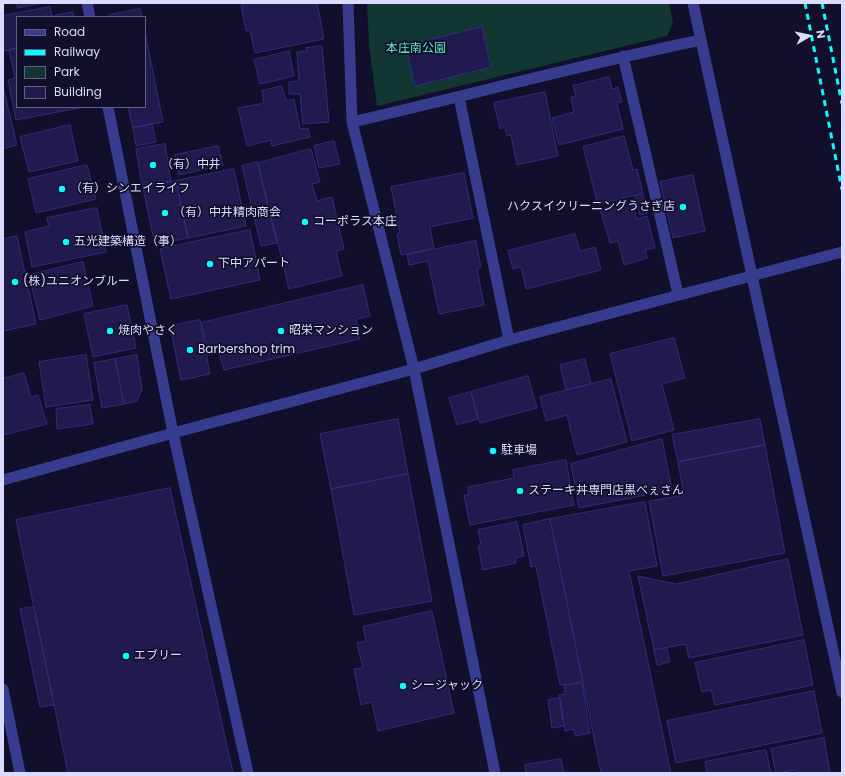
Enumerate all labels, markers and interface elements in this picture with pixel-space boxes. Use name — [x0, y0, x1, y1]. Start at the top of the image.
legend — [16, 16, 146, 108]
north arrow — [789, 16, 829, 56]
text: Road — [54, 23, 85, 40]
text: N — [812, 29, 829, 39]
park label: 本庄南公園 — [386, 42, 446, 56]
text: Railway — [54, 43, 100, 60]
text: Park — [54, 63, 80, 80]
text: Building — [54, 83, 102, 100]
place label: （有）中井 — [161, 158, 221, 172]
marker: （有）中井 — [148, 160, 158, 170]
place label: （有）シンエイライフ — [70, 182, 190, 196]
marker: （有）シンエイライフ — [57, 184, 67, 194]
place label: ハクスイクリーニングうさぎ店 — [507, 200, 675, 214]
marker: ハクスイクリーニングうさぎ店 — [678, 202, 688, 212]
place label: （有）中井精肉商会 — [173, 206, 281, 220]
marker: （有）中井精肉商会 — [160, 208, 170, 218]
place label: コーポラス本庄 — [313, 215, 397, 229]
marker: コーポラス本庄 — [300, 217, 310, 227]
place label: 五光建築構造（事） — [74, 235, 182, 249]
marker: 五光建築構造（事） — [61, 237, 71, 247]
place label: 下中アパート — [218, 257, 290, 271]
marker: 下中アパート — [205, 259, 215, 269]
place label: (株)ユニオンブルー — [23, 275, 130, 289]
marker: (株)ユニオンブルー — [10, 277, 20, 287]
place label: 焼肉やさく — [118, 324, 178, 338]
place label: 昭栄マンション — [289, 324, 373, 338]
marker: 焼肉やさく — [105, 326, 115, 336]
marker: 昭栄マンション — [276, 326, 286, 336]
place label: Barbershop trim — [198, 343, 295, 357]
marker: Barbershop trim — [185, 345, 195, 355]
place label: 駐車場 — [501, 444, 537, 458]
marker: 駐車場 — [488, 446, 498, 456]
place label: ステーキ丼専門店黒べぇさん — [528, 484, 684, 498]
marker: ステーキ丼専門店黒べぇさん — [515, 486, 525, 496]
place label: エブリー — [134, 649, 182, 663]
marker: エブリー — [121, 651, 131, 661]
place label: シージャック — [411, 679, 483, 693]
marker: シージャック — [398, 681, 408, 691]

